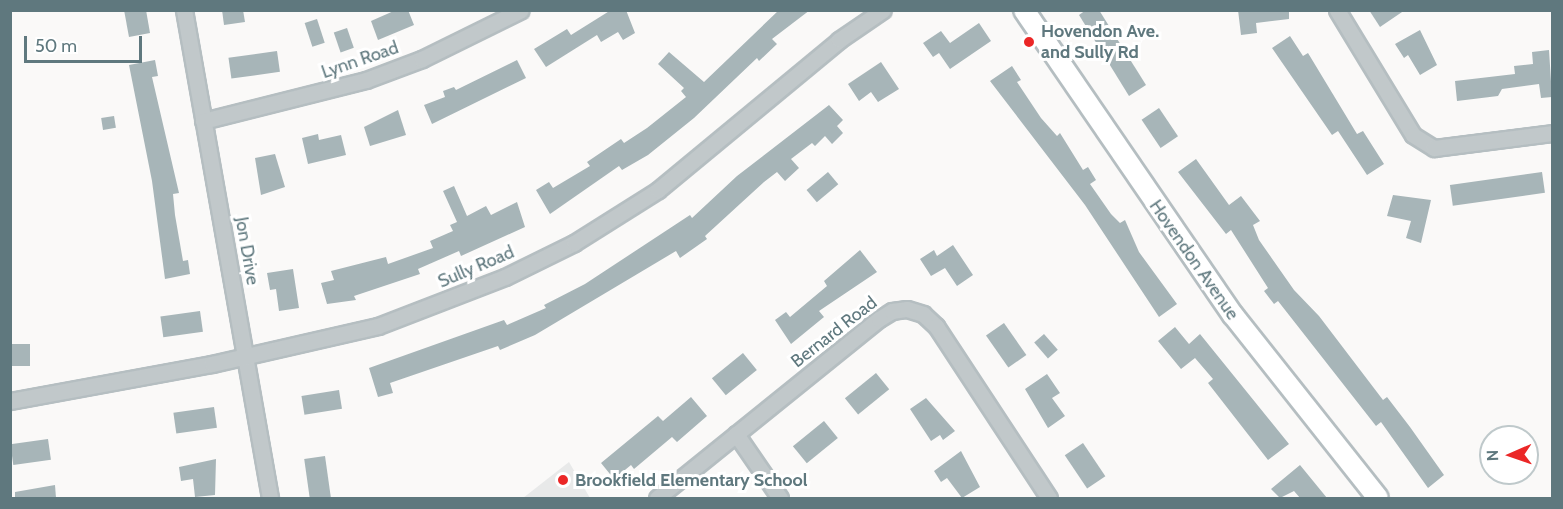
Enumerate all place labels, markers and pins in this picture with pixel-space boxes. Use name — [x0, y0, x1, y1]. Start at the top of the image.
place label: Hovendon Ave. and Sully Rd — [1041, 21, 1159, 63]
marker: Hovendon Ave. and Sully Rd — [1022, 35, 1036, 49]
place label: Brookfield Elementary School — [575, 469, 808, 491]
marker: Brookfield Elementary School — [556, 473, 570, 487]

